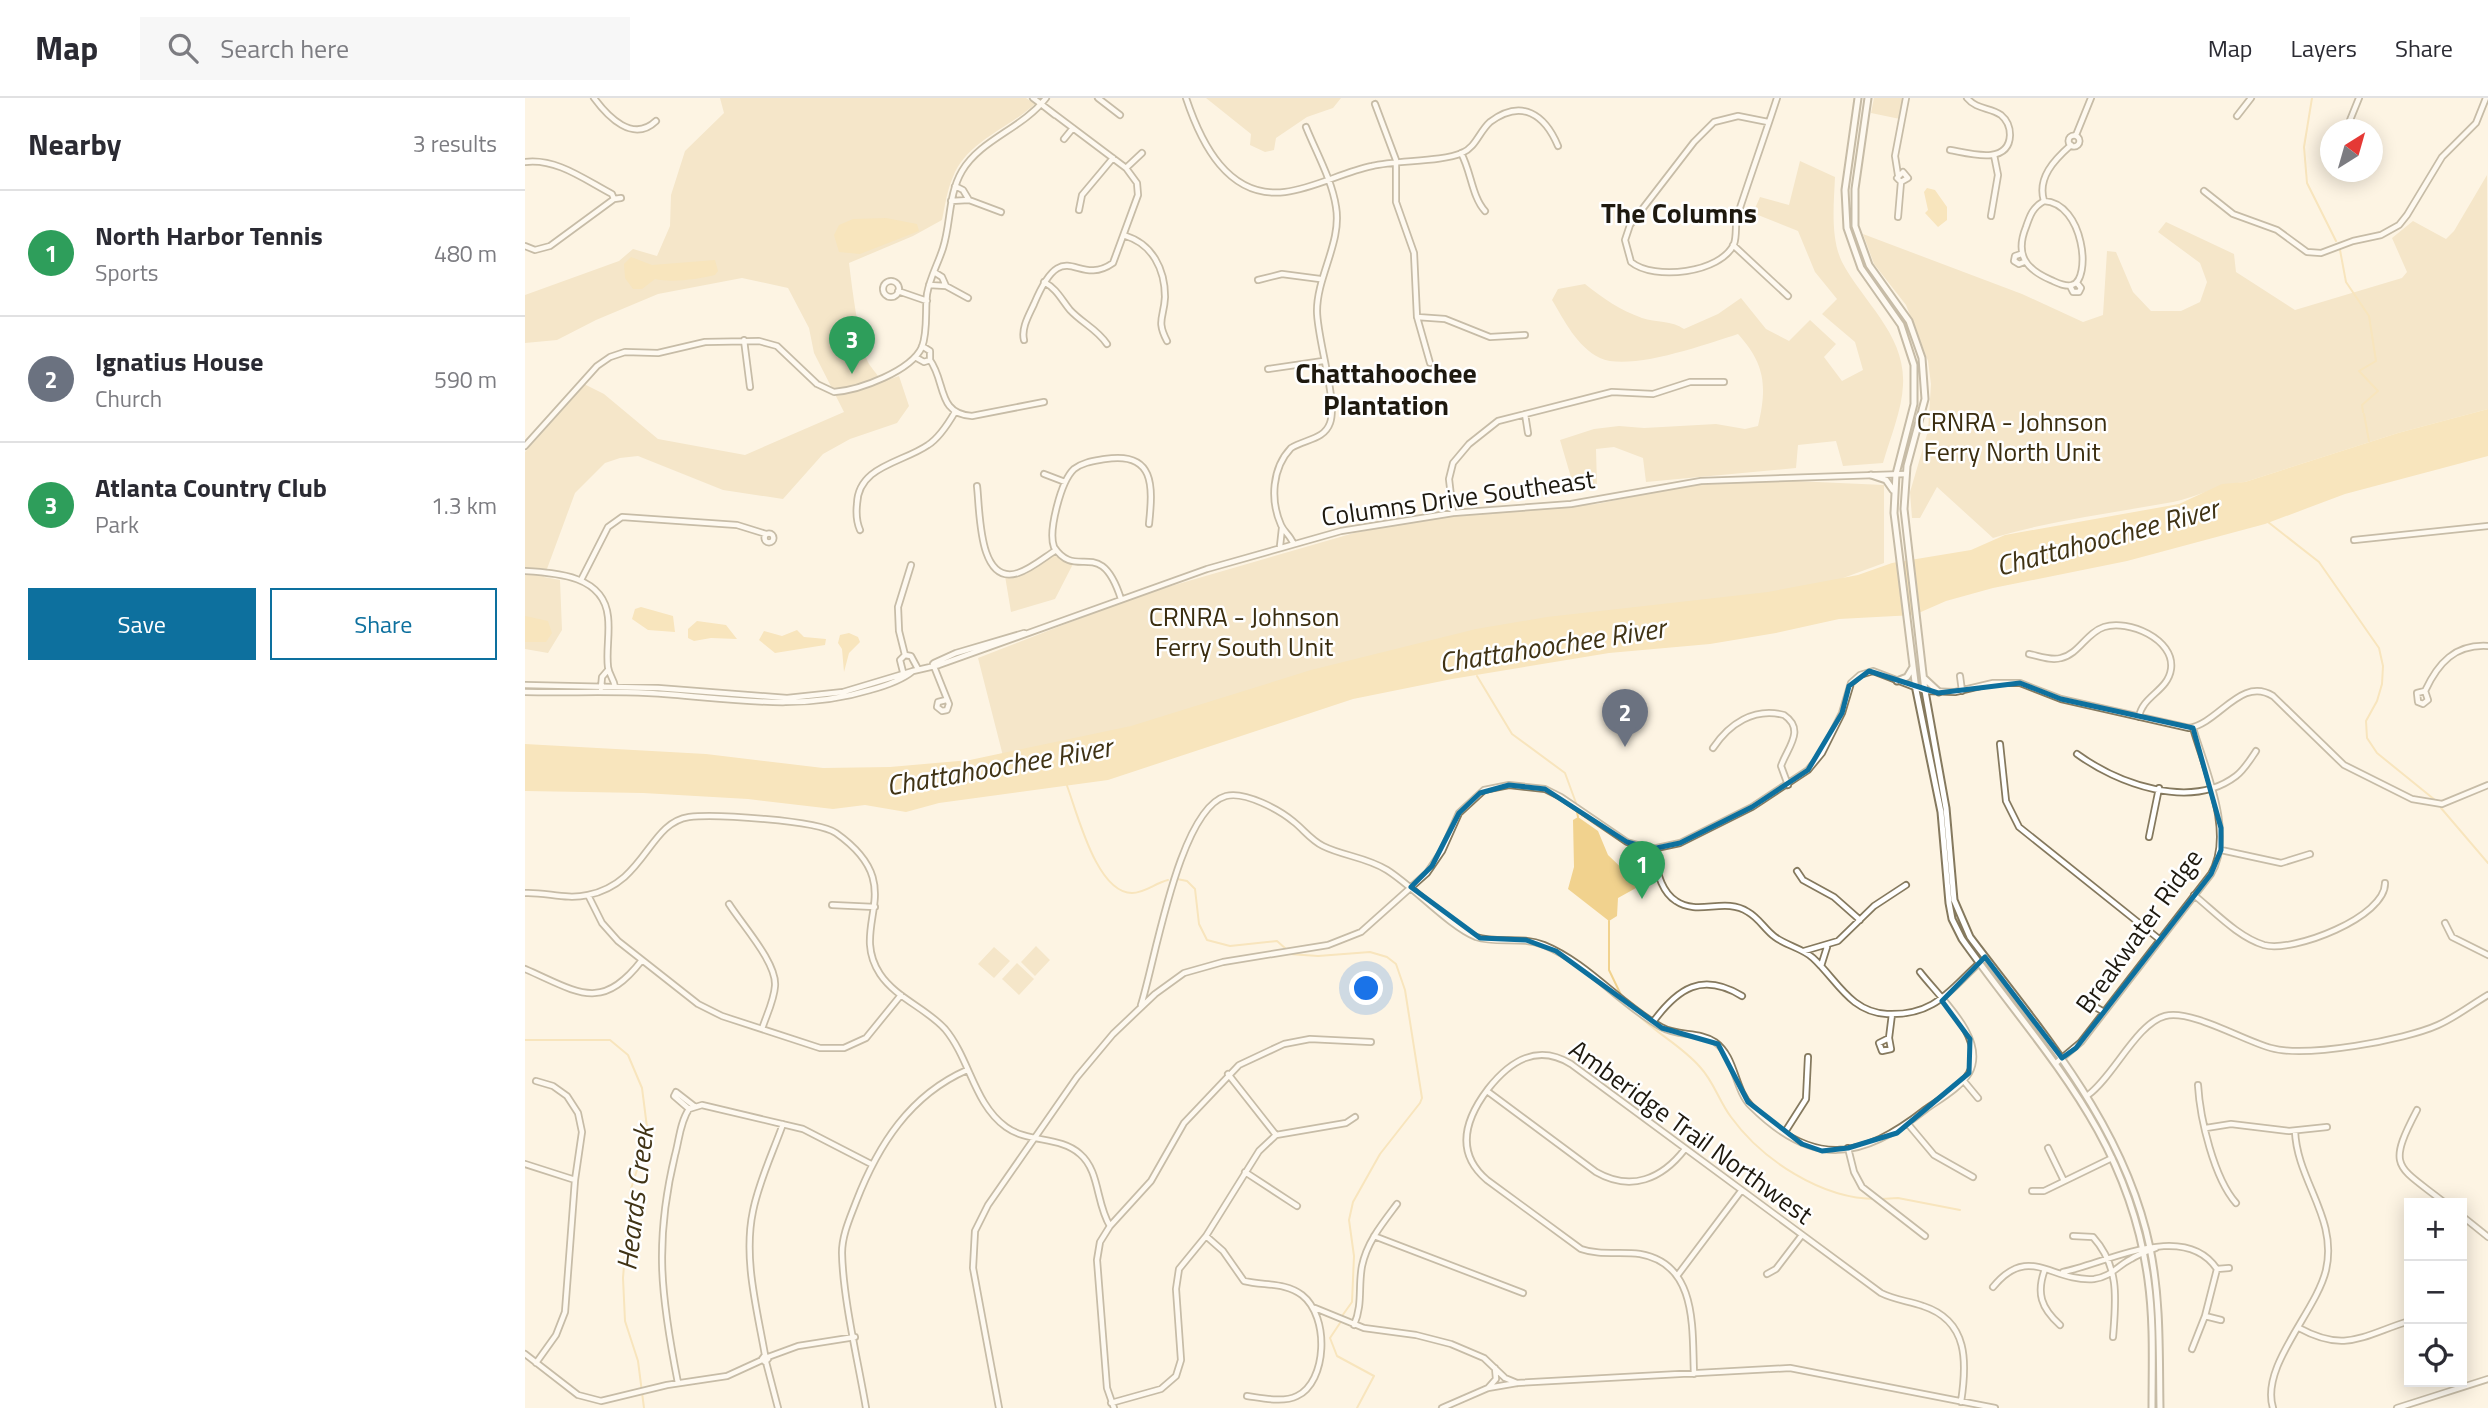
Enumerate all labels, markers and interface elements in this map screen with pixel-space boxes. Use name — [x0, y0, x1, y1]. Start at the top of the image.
search box — [140, 17, 630, 80]
text: Map — [35, 23, 98, 73]
icon: search — [164, 29, 202, 67]
text: Search here — [220, 29, 349, 68]
text: Map — [2208, 30, 2253, 66]
text: Layers — [2291, 30, 2357, 66]
text: Share — [2395, 30, 2453, 66]
north arrow — [2320, 119, 2383, 182]
text: Nearby — [28, 121, 121, 167]
text: 3 results — [413, 126, 497, 161]
district label: The Columns — [1601, 191, 1757, 234]
text: North Harbor Tennis — [95, 216, 323, 255]
text: 1 — [45, 236, 57, 271]
text: 480 m — [434, 236, 497, 271]
text: Sports — [95, 255, 158, 290]
pin: 3 — [829, 316, 875, 374]
text: Ignatius House — [95, 342, 263, 381]
district label: Chattahoochee Plantation — [1295, 351, 1477, 426]
text: 2 — [45, 362, 57, 397]
text: 590 m — [434, 362, 497, 397]
text: Church — [95, 381, 162, 416]
park label: CRNRA - Johnson Ferry North Unit — [1917, 402, 2107, 471]
street label: Columns Drive Southeast — [1319, 459, 1597, 536]
text: Atlanta Country Club — [95, 468, 327, 507]
water label: Chattahoochee River — [1991, 485, 2226, 587]
text: 3 — [45, 488, 57, 523]
text: 1.3 km — [431, 488, 497, 523]
text: Park — [95, 507, 139, 542]
button: Save — [28, 588, 256, 660]
button: Share — [270, 588, 497, 660]
park label: CRNRA - Johnson Ferry South Unit — [1149, 597, 1339, 666]
water label: Chattahoochee River — [1436, 605, 1671, 684]
pin: 2 — [1602, 689, 1648, 747]
water label: Chattahoochee River — [883, 724, 1118, 807]
street label: Breakwater Ridge — [2066, 840, 2212, 1021]
pin: 1 — [1619, 841, 1665, 899]
your location — [1349, 971, 1383, 1005]
street label: Amberidge Trail Northwest — [1561, 1030, 1821, 1233]
water label: Heards Creek — [604, 1119, 665, 1273]
map controls — [2404, 1198, 2467, 1387]
button: + — [2404, 1198, 2467, 1261]
button: − — [2404, 1261, 2467, 1324]
button: locate — [2404, 1324, 2467, 1387]

